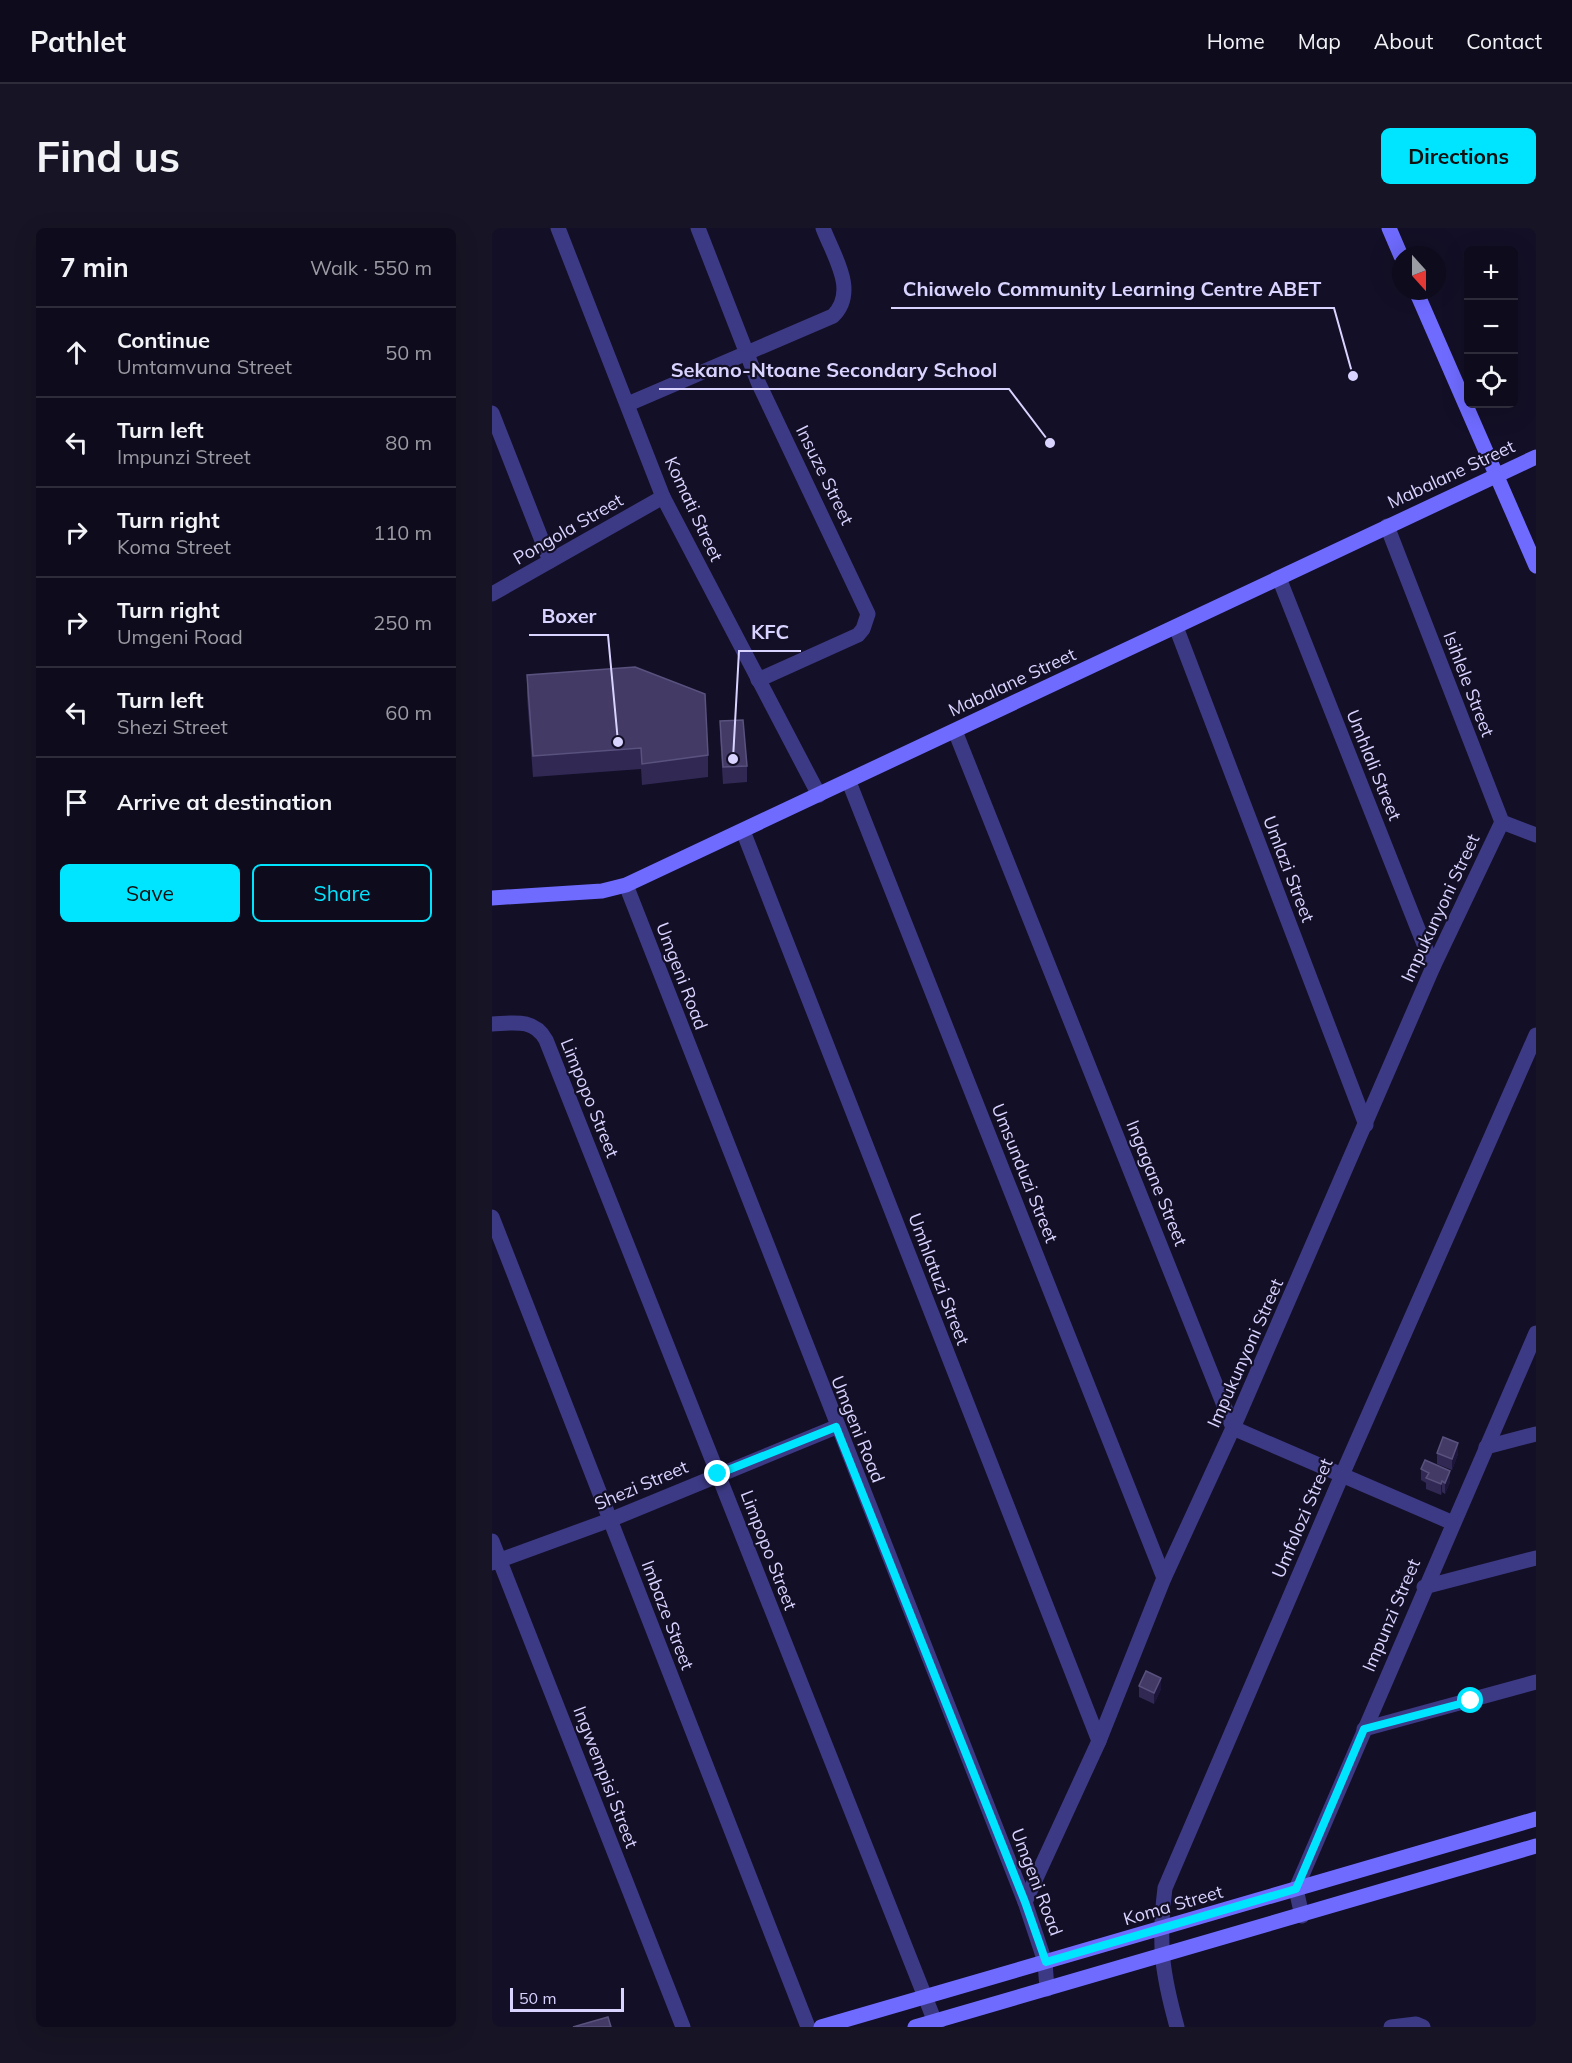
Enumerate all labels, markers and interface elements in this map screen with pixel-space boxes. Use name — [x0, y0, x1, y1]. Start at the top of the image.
text: Pathlet — [30, 24, 126, 59]
text: Home — [1207, 28, 1265, 54]
text: Map — [1298, 28, 1341, 54]
text: About — [1374, 28, 1433, 54]
text: Contact — [1466, 28, 1542, 54]
button: Directions — [1381, 128, 1536, 184]
text: Find us — [36, 130, 180, 183]
north arrow — [1392, 246, 1446, 300]
map controls — [1464, 246, 1518, 408]
button: + — [1464, 246, 1518, 300]
text: 7 min — [60, 251, 129, 284]
text: Walk · 550 m — [310, 255, 432, 280]
callout: Chiawelo Community Learning Centre ABET — [891, 270, 1334, 308]
text: Chiawelo Community Learning Centre ABET — [903, 276, 1322, 301]
button: − — [1464, 300, 1518, 354]
text: Continue — [117, 326, 210, 354]
icon: ahead — [60, 336, 93, 369]
text: 50 m — [385, 340, 432, 365]
callout: Sekano-Ntoane Secondary School — [659, 351, 1009, 389]
text: Umtamvuna Street — [117, 354, 292, 379]
button: locate — [1464, 354, 1518, 408]
text: Sekano-Ntoane Secondary School — [671, 357, 997, 382]
text: Turn left — [117, 416, 204, 444]
street label: Insuze Street — [791, 421, 859, 529]
icon: left — [60, 426, 93, 459]
text: 80 m — [385, 430, 432, 455]
street label: Mabalane Street — [1384, 434, 1518, 514]
text: Impunzi Street — [117, 444, 251, 469]
street label: Komati Street — [660, 453, 728, 565]
street label: Pongola Street — [509, 488, 627, 570]
text: Turn right — [117, 506, 220, 534]
icon: right — [60, 516, 93, 549]
text: 110 m — [373, 520, 432, 545]
text: Koma Street — [117, 534, 231, 559]
text: Turn right — [117, 596, 220, 624]
callout: Boxer — [529, 597, 608, 635]
text: Boxer — [542, 603, 597, 628]
icon: right — [60, 606, 93, 639]
text: 250 m — [373, 610, 432, 635]
callout: KFC — [739, 613, 801, 651]
text: KFC — [751, 619, 789, 644]
text: Umgeni Road — [117, 624, 243, 649]
street label: Isihlele Street — [1438, 628, 1500, 740]
street label: Mabalane Street — [945, 642, 1079, 722]
text: Turn left — [117, 686, 204, 714]
icon: left — [60, 696, 93, 729]
text: 60 m — [385, 700, 432, 725]
street label: Umhlali Street — [1341, 706, 1407, 824]
text: Shezi Street — [117, 714, 228, 739]
icon: arrive — [60, 786, 93, 819]
text: Arrive at destination — [117, 788, 332, 816]
street label: Umlazi Street — [1258, 813, 1320, 925]
street label: Impukunyoni Street — [1396, 830, 1484, 986]
button: Save — [60, 864, 240, 922]
button: Share — [252, 864, 432, 922]
street label: Umgeni Road — [651, 919, 713, 1033]
street label: Limpopo Street — [556, 1035, 624, 1161]
street label: Umsunduzi Street — [987, 1100, 1063, 1246]
street label: Ingagane Street — [1121, 1117, 1193, 1249]
street label: Umhlatuzi Street — [903, 1210, 975, 1348]
street label: Impukunyoni Street — [1202, 1275, 1288, 1431]
street label: Umgeni Road — [826, 1372, 890, 1486]
street label: Shezi Street — [591, 1455, 691, 1515]
street label: Umfolozi Street — [1266, 1455, 1338, 1581]
route end — [704, 1460, 730, 1486]
street label: Limpopo Street — [736, 1487, 802, 1613]
street label: Impunzi Street — [1357, 1555, 1425, 1675]
street label: Imbaze Street — [637, 1557, 699, 1673]
route start — [1457, 1687, 1483, 1713]
street label: Ingwempisi Street — [568, 1703, 644, 1851]
street label: Umgeni Road — [1006, 1825, 1068, 1939]
street label: Koma Street — [1121, 1880, 1225, 1930]
scale bar — [510, 1985, 624, 2012]
text: 50 m — [519, 1988, 556, 2008]

